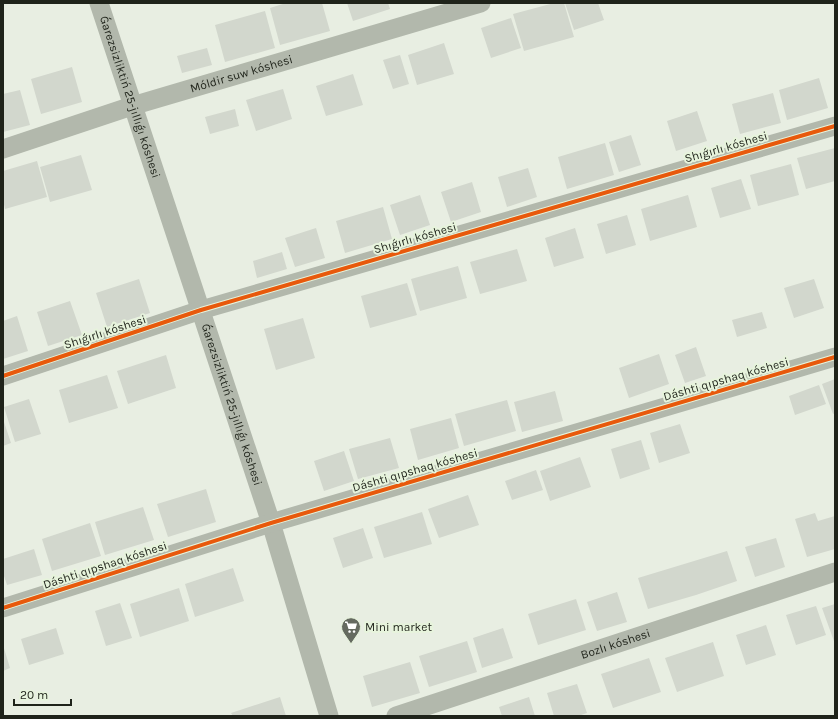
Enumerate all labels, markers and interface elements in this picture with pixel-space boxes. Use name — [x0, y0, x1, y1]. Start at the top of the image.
street label: Ǵarezsizliktiń 25-jıllıǵı kóshesi — [97, 14, 163, 180]
street label: Móldir suw kóshesi — [188, 52, 294, 95]
street label: Shıǵırlı kóshesi — [683, 128, 769, 166]
street label: Shıǵırlı kóshesi — [372, 219, 458, 257]
street label: Shıǵırlı kóshesi — [62, 312, 148, 352]
street label: Ǵarezsizliktiń 25-jıllıǵı kóshesi — [199, 322, 265, 487]
street label: Dáshti qıpshaq kóshesi — [662, 354, 790, 404]
street label: Dáshti qıpshaq kóshesi — [351, 445, 479, 495]
street label: Dáshti qıpshaq kóshesi — [41, 538, 169, 592]
supermarket icon: Mini market — [340, 616, 362, 644]
place label: Mini market — [365, 620, 433, 634]
street label: Bozlı kóshesi — [579, 626, 652, 662]
scale bar — [14, 681, 71, 707]
text: 20 m — [20, 688, 48, 702]

